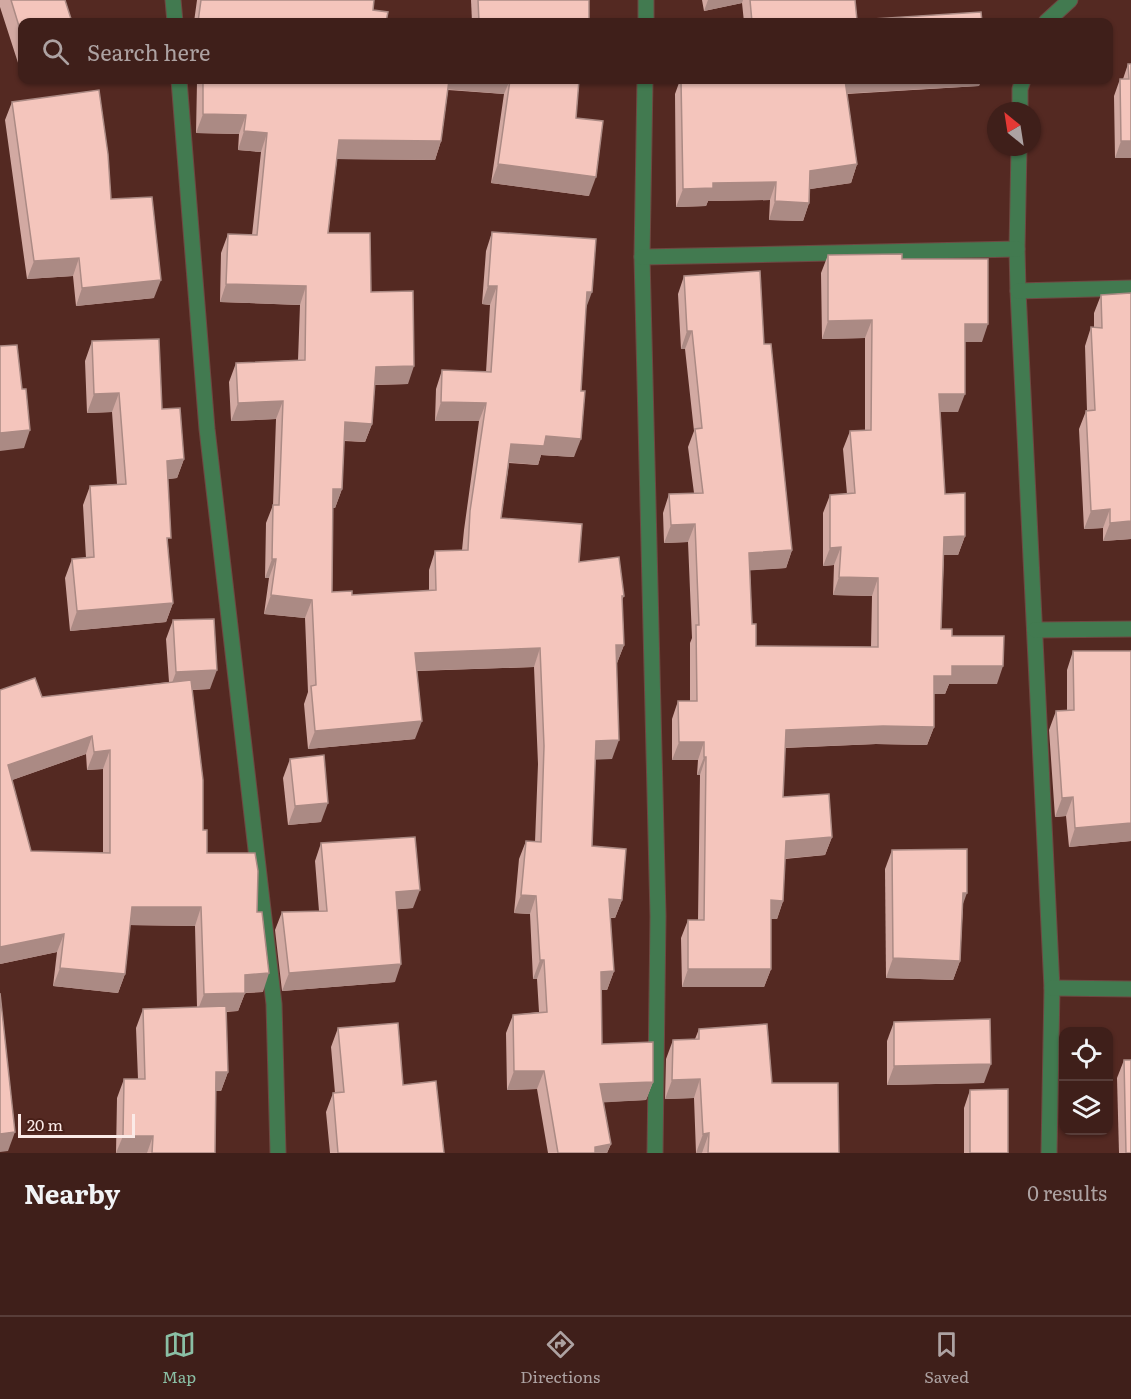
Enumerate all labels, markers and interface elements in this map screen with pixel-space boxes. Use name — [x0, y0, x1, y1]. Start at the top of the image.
search box — [18, 18, 1113, 84]
icon: search — [39, 35, 72, 68]
text: Search here — [87, 35, 210, 68]
north arrow — [987, 102, 1041, 156]
map controls — [1059, 1027, 1113, 1135]
button: locate — [1059, 1027, 1113, 1081]
button: layers — [1059, 1081, 1113, 1135]
scale bar — [18, 1111, 135, 1138]
text: 20 m — [27, 1112, 63, 1136]
text: Nearby — [24, 1173, 120, 1212]
text: 0 results — [1027, 1177, 1107, 1207]
tab: Map — [162, 1328, 196, 1388]
tab: Directions — [520, 1328, 600, 1388]
tab: Saved — [924, 1328, 969, 1388]

